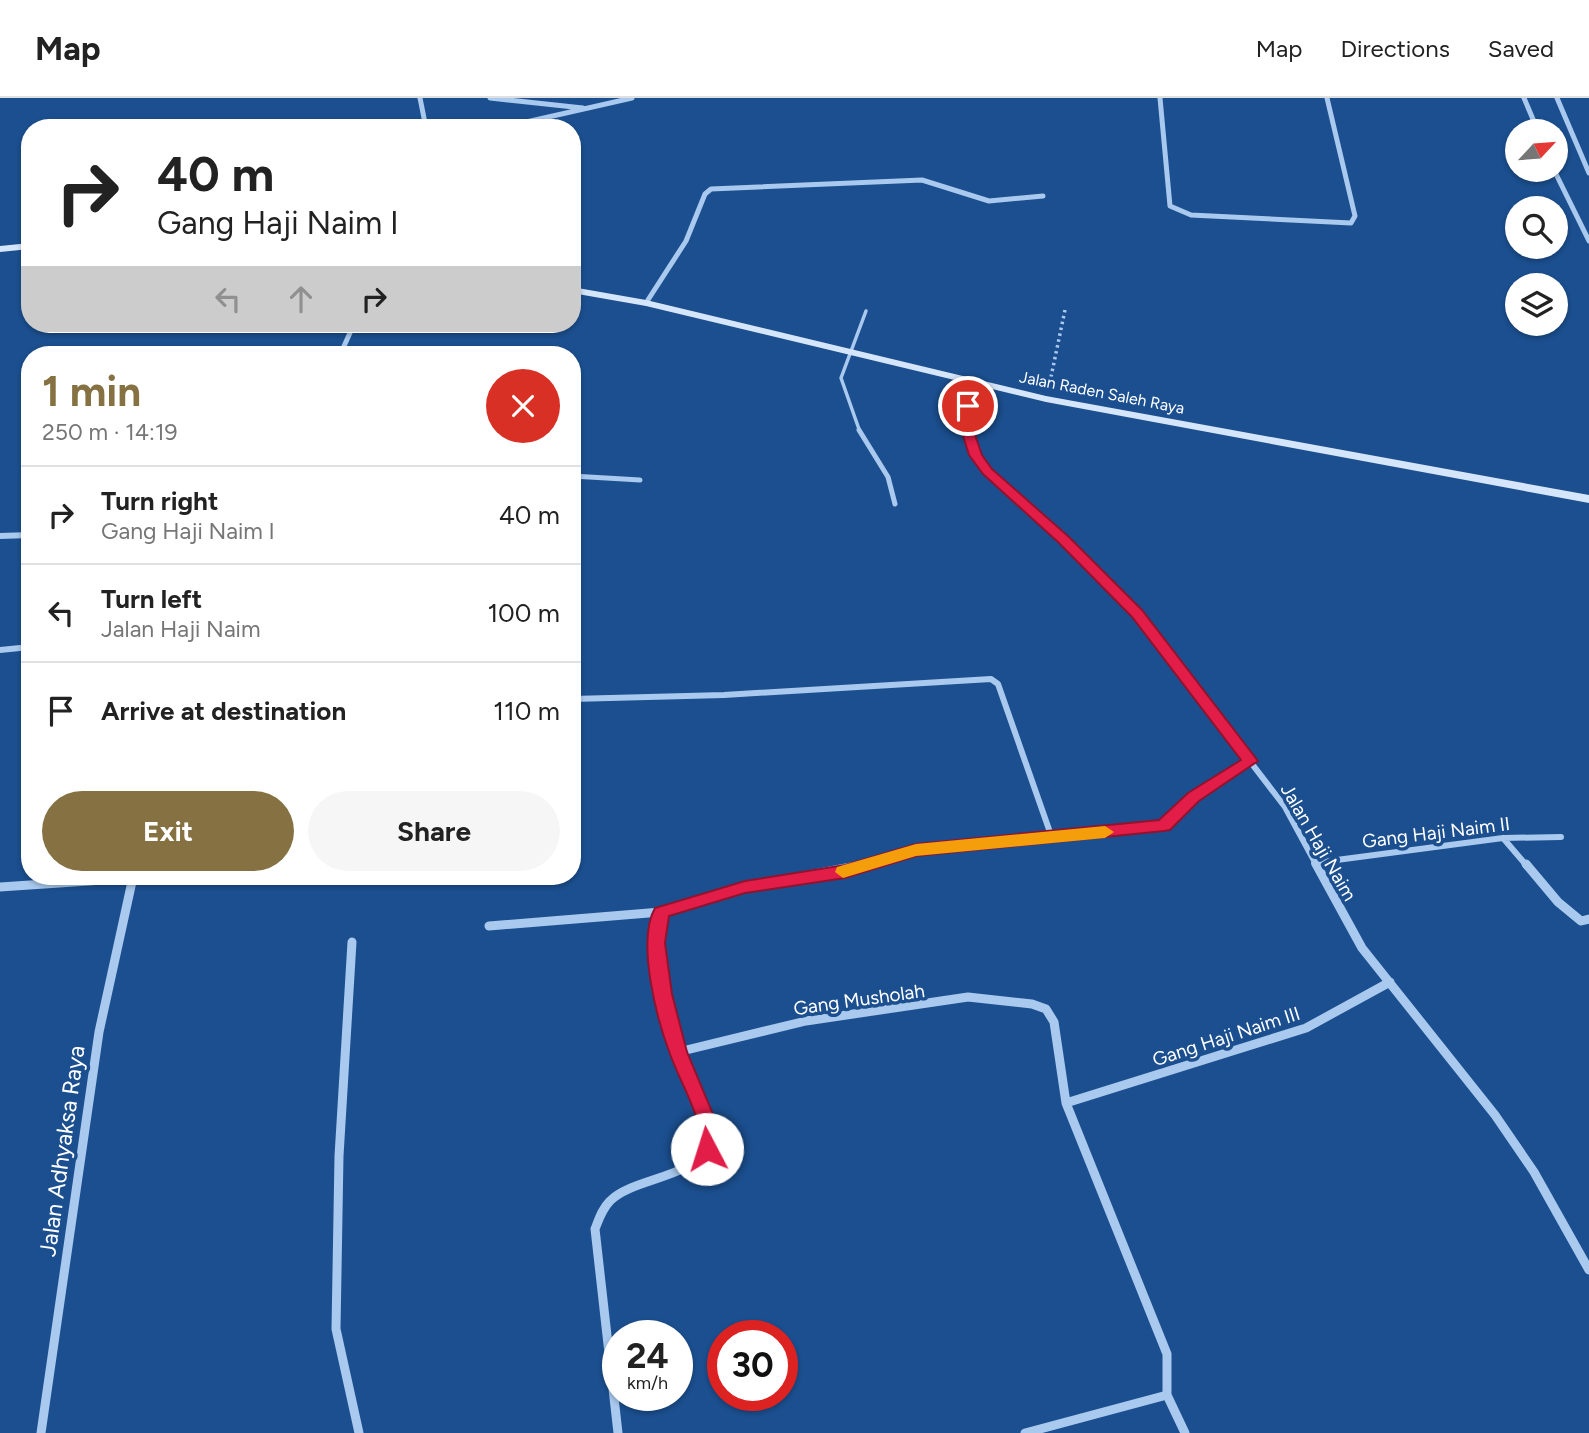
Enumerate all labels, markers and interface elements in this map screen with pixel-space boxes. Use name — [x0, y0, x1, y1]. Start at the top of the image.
text: Map — [35, 29, 101, 68]
text: Map — [1256, 34, 1302, 63]
text: Directions — [1340, 34, 1450, 63]
text: Saved — [1488, 34, 1554, 63]
north arrow — [1505, 119, 1568, 182]
map controls — [1505, 119, 1568, 336]
text: 40 m — [157, 144, 274, 203]
icon: right — [42, 147, 133, 238]
button: search — [1505, 196, 1568, 259]
text: Gang Haji Naim I — [157, 204, 399, 242]
button: layers — [1505, 273, 1568, 336]
icon: left — [209, 280, 247, 318]
icon: ahead — [282, 280, 320, 318]
icon: right — [355, 280, 393, 318]
text: 1 min — [42, 366, 141, 417]
street label: Jalan Raden Saleh Raya — [1018, 367, 1186, 418]
button: close — [486, 369, 560, 443]
pin — [938, 376, 998, 436]
icon: arrive — [949, 387, 987, 425]
text: 250 m · 14:19 — [42, 418, 177, 446]
text: Turn right — [101, 485, 218, 517]
icon: right — [42, 496, 80, 534]
text: 40 m — [499, 499, 560, 531]
text: Gang Haji Naim I — [101, 517, 275, 545]
text: Turn left — [101, 583, 202, 615]
icon: left — [42, 594, 80, 632]
text: 100 m — [487, 597, 560, 629]
text: Jalan Haji Naim — [101, 615, 261, 643]
icon: arrive — [42, 692, 80, 730]
text: Arrive at destination — [101, 695, 346, 727]
text: 110 m — [493, 695, 560, 727]
street label: Jalan Haji Naim — [1276, 779, 1361, 905]
button: Exit — [42, 791, 294, 871]
button: Share — [308, 791, 560, 871]
street label: Gang Haji Naim II — [1361, 812, 1511, 853]
street label: Gang Musholah — [792, 979, 926, 1020]
street label: Gang Haji Naim III — [1149, 1002, 1303, 1071]
street label: Jalan Adhyaksa Raya — [33, 1044, 91, 1258]
position arrow — [670, 1112, 744, 1186]
speed limit sign: 30 — [707, 1320, 798, 1411]
text: 24 — [626, 1335, 669, 1377]
text: km/h — [627, 1372, 668, 1394]

